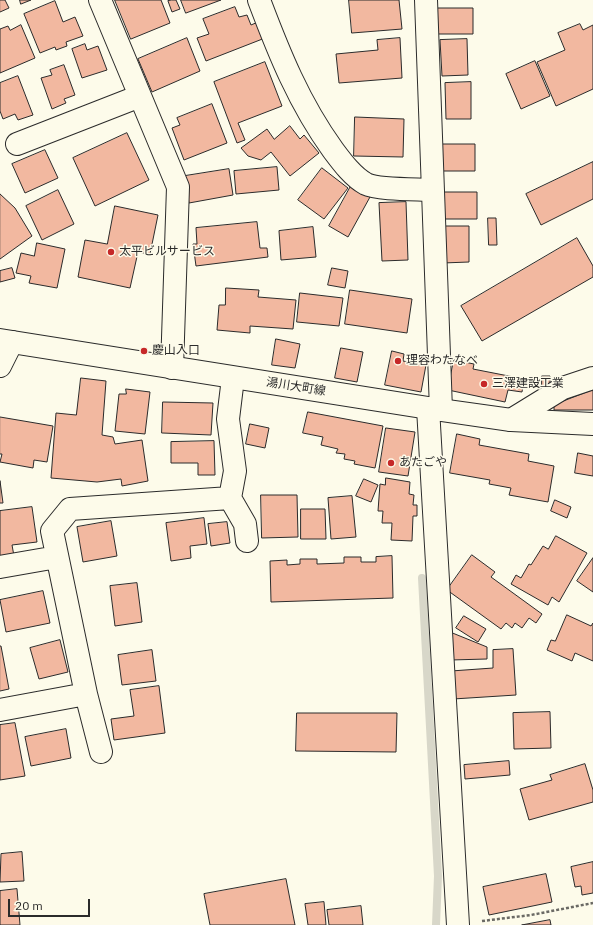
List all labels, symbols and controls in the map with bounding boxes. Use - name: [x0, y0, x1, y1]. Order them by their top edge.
- place label: 太平ビルサービス: [119, 245, 215, 259]
- marker: 太平ビルサービス: [106, 247, 116, 257]
- place label: 慶山入口: [152, 344, 200, 358]
- marker: 慶山入口: [139, 346, 149, 356]
- place label: 理容わたなべ: [406, 354, 478, 368]
- marker: 理容わたなべ: [393, 356, 403, 366]
- street label: 湯川大町線: [265, 375, 327, 399]
- place label: 三澤建設工業: [492, 377, 564, 391]
- marker: 三澤建設工業: [479, 379, 489, 389]
- place label: あたごや: [399, 456, 447, 470]
- marker: あたごや: [386, 458, 396, 468]
- scale bar: [10, 891, 92, 917]
- text: 20 m: [15, 898, 43, 913]

